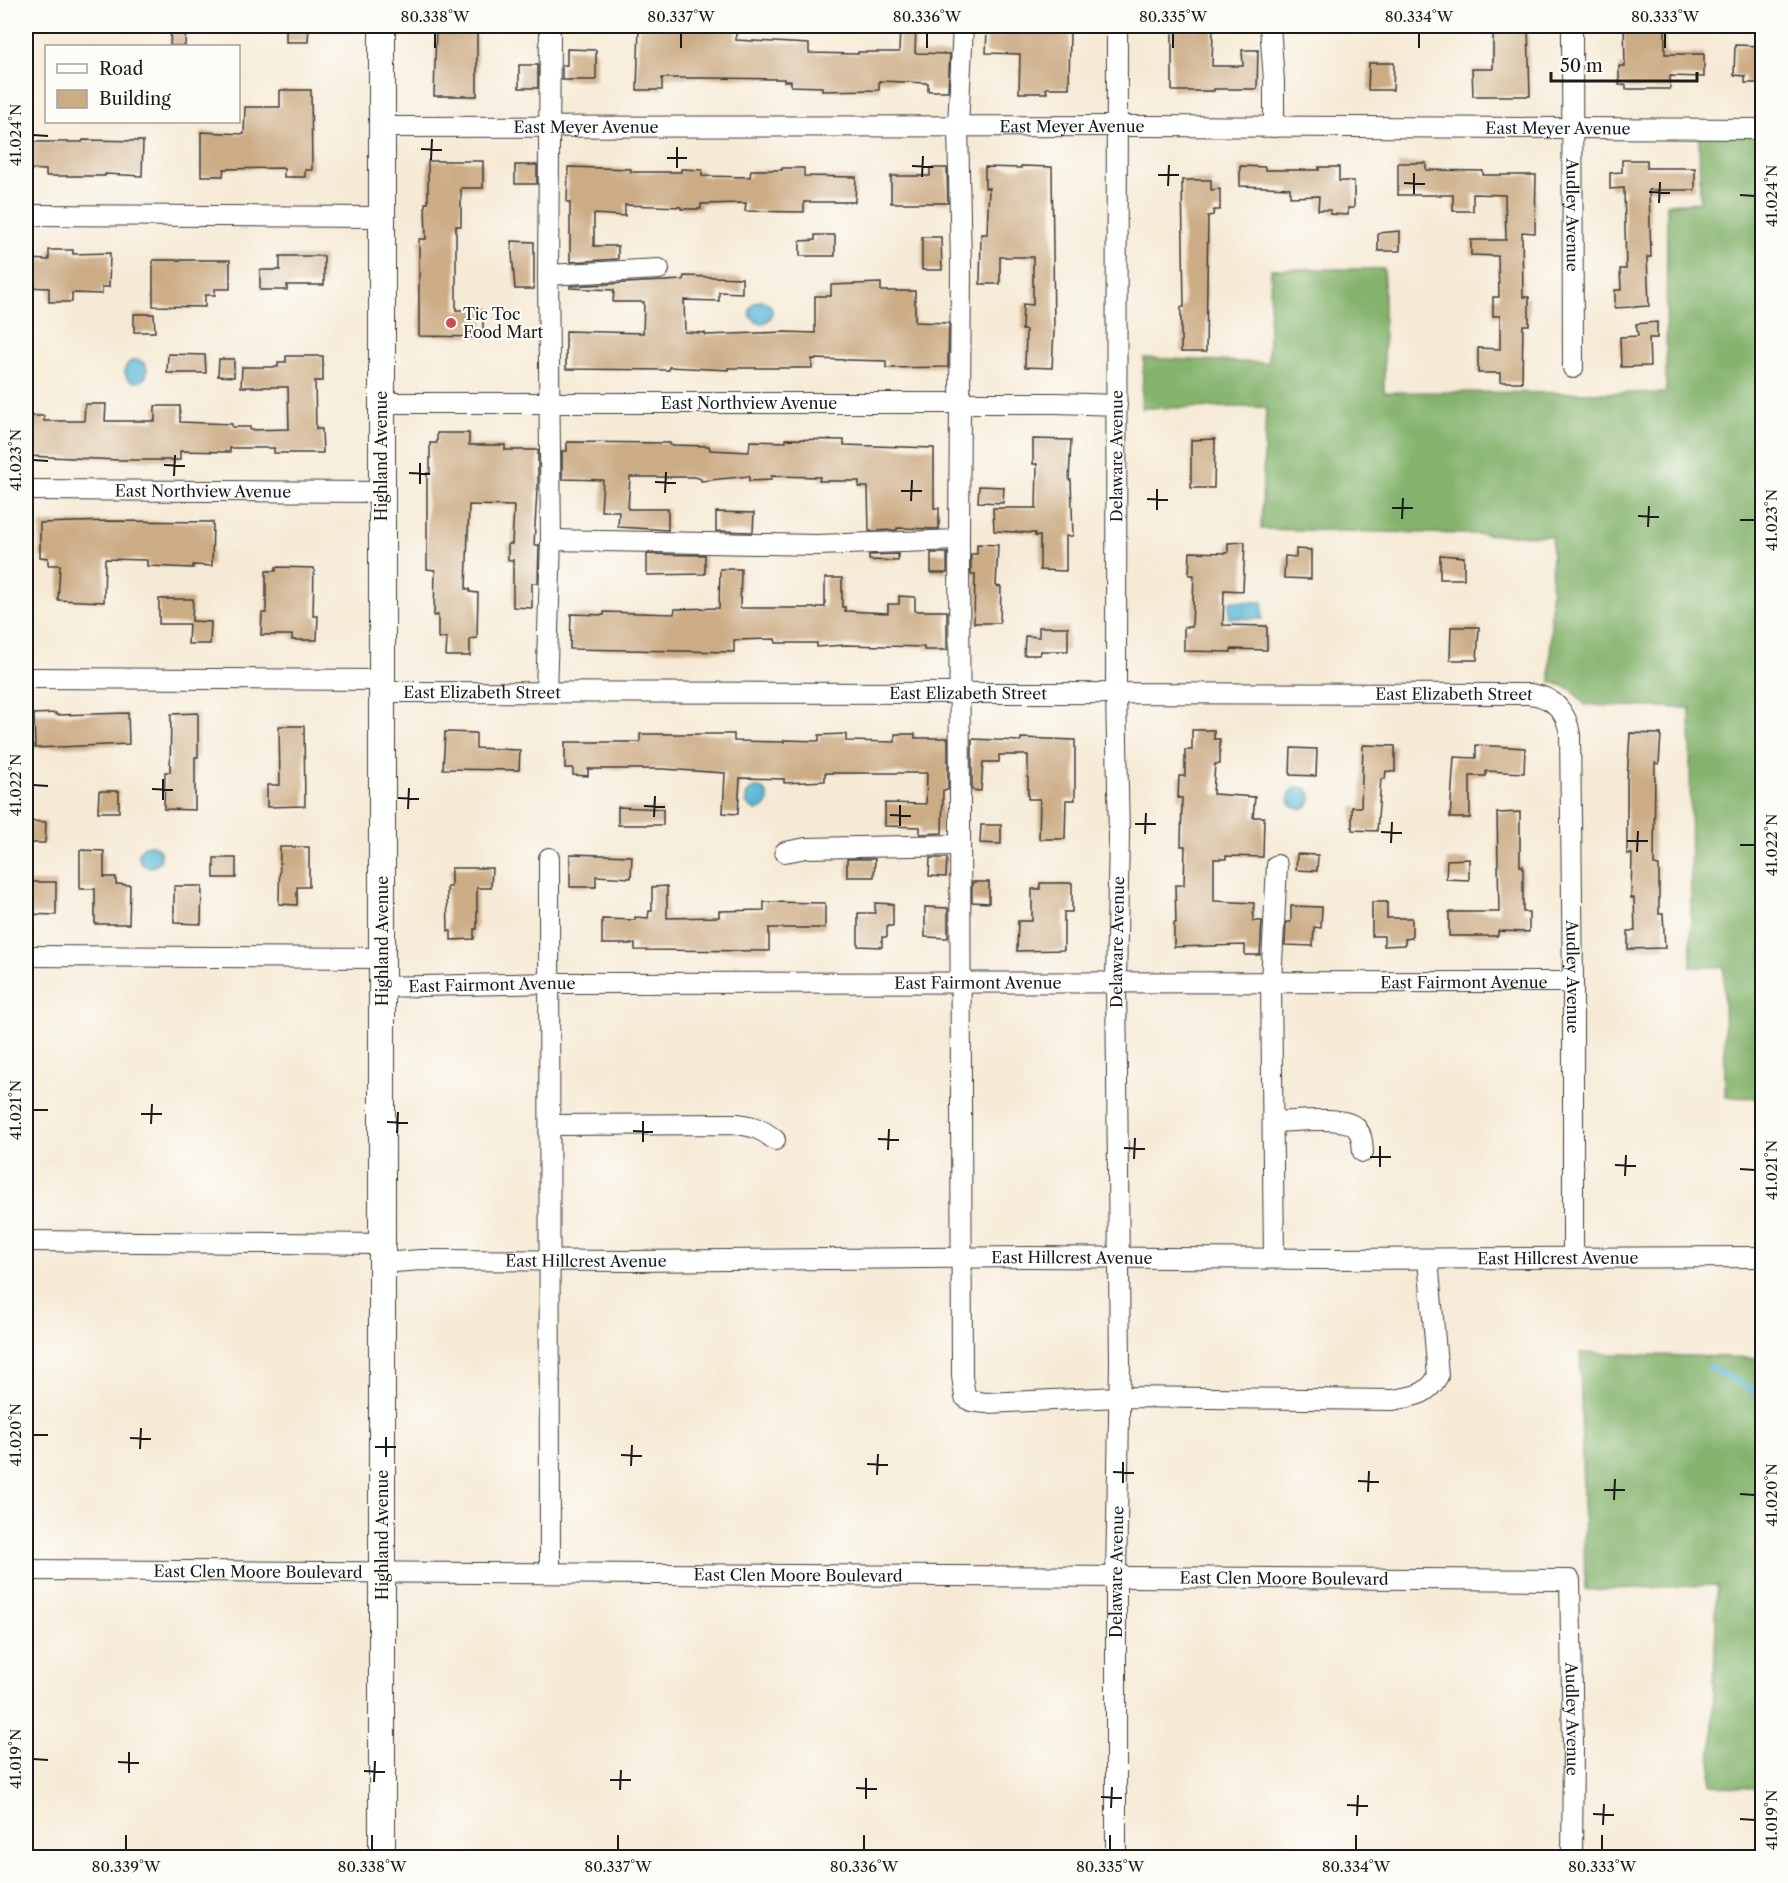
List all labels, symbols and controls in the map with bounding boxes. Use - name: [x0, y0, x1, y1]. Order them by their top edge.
- text: 80.338°W: [401, 7, 470, 26]
- text: 80.337°W: [647, 7, 715, 26]
- text: 80.336°W: [893, 7, 962, 26]
- text: 80.335°W: [1139, 7, 1208, 26]
- text: 80.334°W: [1385, 7, 1454, 26]
- text: 80.333°W: [1631, 7, 1700, 26]
- legend: [45, 45, 240, 123]
- scale bar: [1551, 45, 1696, 83]
- text: 50 m: [1560, 55, 1603, 77]
- text: Road: [99, 58, 144, 80]
- text: Building: [99, 88, 171, 110]
- text: 41.024°N: [6, 104, 25, 166]
- street label: East Meyer Avenue: [999, 116, 1145, 136]
- street label: East Meyer Avenue: [513, 117, 659, 137]
- street label: East Meyer Avenue: [1485, 118, 1631, 138]
- street label: Audley Avenue: [1562, 157, 1583, 272]
- text: 41.024°N: [1762, 165, 1781, 227]
- place label: Tic Toc Food Mart: [463, 304, 544, 342]
- marker: Tic Toc Food Mart: [444, 316, 458, 330]
- street label: Delaware Avenue: [1106, 390, 1126, 522]
- street label: Highland Avenue: [371, 391, 391, 521]
- street label: East Northview Avenue: [661, 393, 837, 413]
- text: 41.023°N: [6, 429, 25, 491]
- street label: East Northview Avenue: [115, 481, 291, 501]
- text: 41.023°N: [1762, 489, 1781, 551]
- street label: East Elizabeth Street: [403, 682, 561, 702]
- street label: East Elizabeth Street: [889, 683, 1047, 703]
- street label: East Elizabeth Street: [1375, 684, 1534, 704]
- text: 41.022°N: [6, 754, 25, 816]
- text: 41.022°N: [1762, 814, 1781, 876]
- street label: Highland Avenue: [372, 876, 392, 1006]
- street label: Delaware Avenue: [1106, 876, 1128, 1008]
- street label: Audley Avenue: [1562, 919, 1583, 1034]
- street label: East Fairmont Avenue: [894, 972, 1062, 993]
- street label: East Fairmont Avenue: [1380, 972, 1548, 992]
- street label: East Fairmont Avenue: [408, 973, 576, 996]
- text: 41.021°N: [6, 1080, 25, 1140]
- text: 41.021°N: [1762, 1140, 1781, 1200]
- street label: East Hillcrest Avenue: [991, 1247, 1153, 1268]
- street label: East Hillcrest Avenue: [1477, 1248, 1639, 1268]
- street label: East Hillcrest Avenue: [505, 1250, 667, 1271]
- text: 41.020°N: [6, 1403, 25, 1467]
- text: 41.020°N: [1762, 1463, 1781, 1527]
- street label: Highland Avenue: [372, 1470, 392, 1600]
- street label: Delaware Avenue: [1106, 1506, 1127, 1638]
- street label: East Clen Moore Boulevard: [153, 1561, 363, 1582]
- street label: East Clen Moore Boulevard: [693, 1564, 903, 1586]
- street label: East Clen Moore Boulevard: [1179, 1567, 1389, 1589]
- street label: Audley Avenue: [1561, 1661, 1583, 1776]
- text: 41.019°N: [6, 1729, 25, 1789]
- text: 41.019°N: [1762, 1790, 1781, 1850]
- text: 80.339°W: [92, 1857, 161, 1876]
- text: 80.338°W: [338, 1857, 407, 1876]
- text: 80.337°W: [584, 1857, 652, 1876]
- text: 80.336°W: [830, 1857, 899, 1876]
- text: 80.335°W: [1076, 1857, 1145, 1876]
- text: 80.334°W: [1322, 1857, 1391, 1876]
- text: 80.333°W: [1568, 1857, 1637, 1876]

